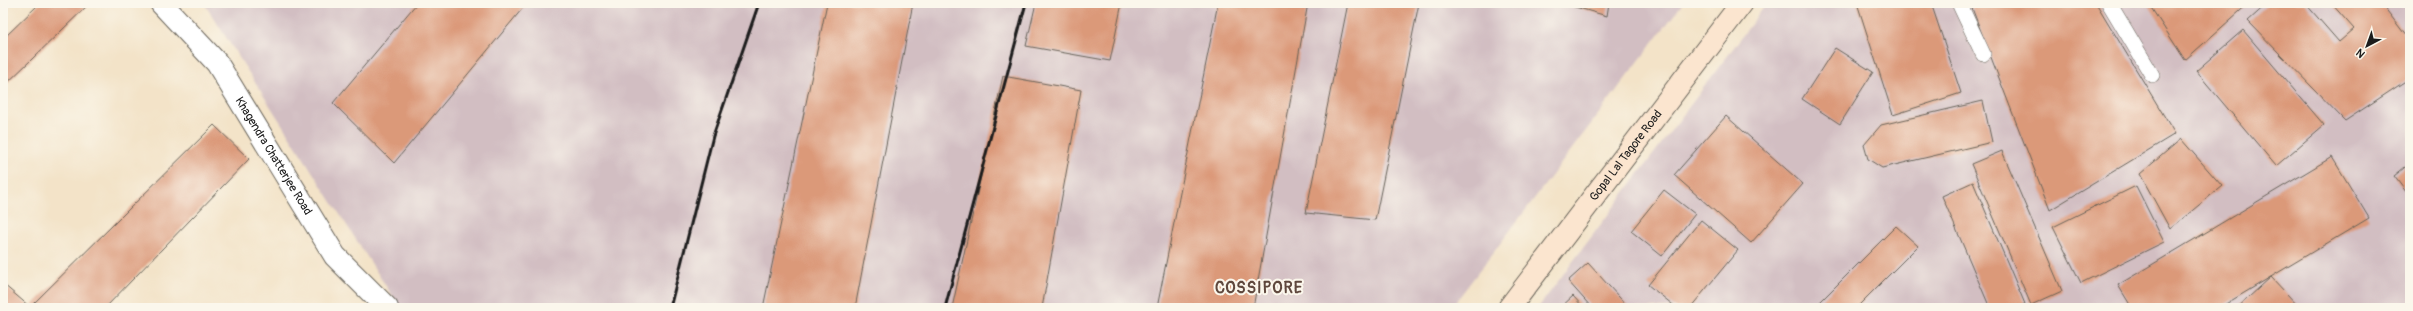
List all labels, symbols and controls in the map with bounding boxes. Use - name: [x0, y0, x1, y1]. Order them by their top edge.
- north arrow: [2347, 26, 2387, 66]
- text: N: [2353, 45, 2368, 61]
- street label: Khagendra Chatterjee Road: [232, 94, 315, 218]
- street label: Gopal Lal Tagore Road: [1586, 107, 1666, 204]
- district label: COSSIPORE: [1215, 278, 1303, 298]

